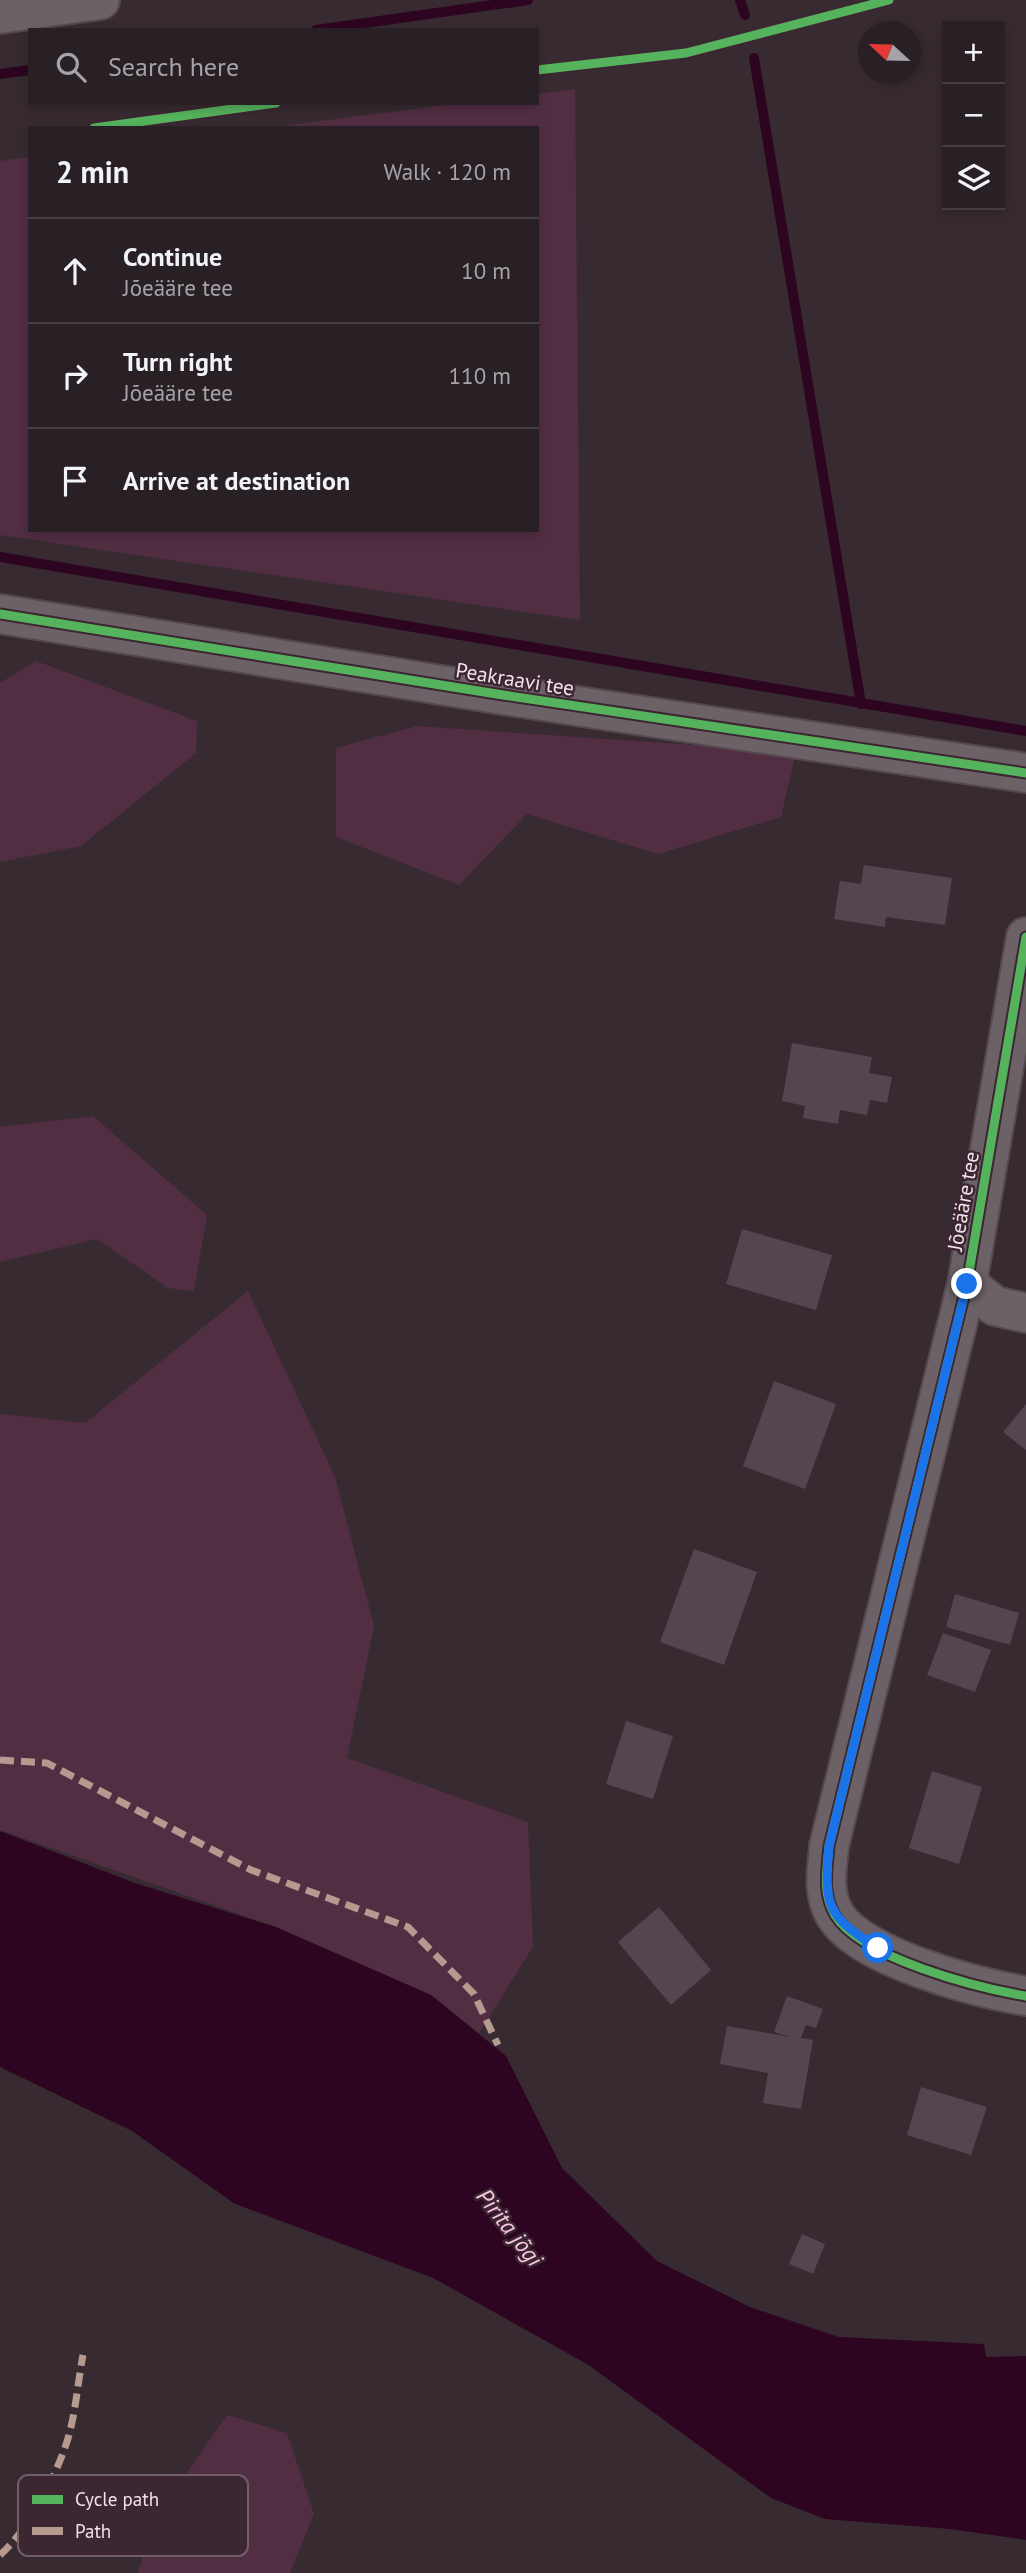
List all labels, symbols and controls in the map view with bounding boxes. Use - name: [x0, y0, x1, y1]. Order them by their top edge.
- north arrow: [858, 21, 921, 84]
- map controls: [942, 21, 1005, 210]
- button: +: [942, 21, 1005, 84]
- search box: [28, 28, 539, 105]
- icon: search: [52, 48, 90, 86]
- text: Search here: [108, 50, 239, 83]
- button: −: [942, 84, 1005, 147]
- button: layers: [942, 147, 1005, 210]
- text: 2 min: [56, 152, 129, 191]
- text: Walk · 120 m: [384, 157, 511, 186]
- text: Continue: [123, 240, 222, 273]
- icon: ahead: [56, 252, 94, 290]
- text: 10 m: [461, 256, 511, 285]
- text: Jõeääre tee: [123, 273, 233, 302]
- text: Turn right: [123, 345, 232, 378]
- icon: right: [56, 357, 94, 395]
- text: 110 m: [449, 361, 511, 390]
- text: Jõeääre tee: [123, 378, 233, 407]
- icon: arrive: [56, 462, 94, 500]
- text: Arrive at destination: [123, 464, 350, 497]
- street label: Peakraavi tee: [454, 656, 576, 702]
- street label: Jõeääre tee: [941, 1149, 985, 1254]
- route end: [951, 1268, 982, 1299]
- route start: [862, 1932, 893, 1963]
- water label: Pirita jõgi: [471, 2182, 550, 2273]
- legend: [18, 2475, 248, 2556]
- text: Cycle path: [75, 2487, 159, 2511]
- text: Path: [75, 2519, 111, 2543]

